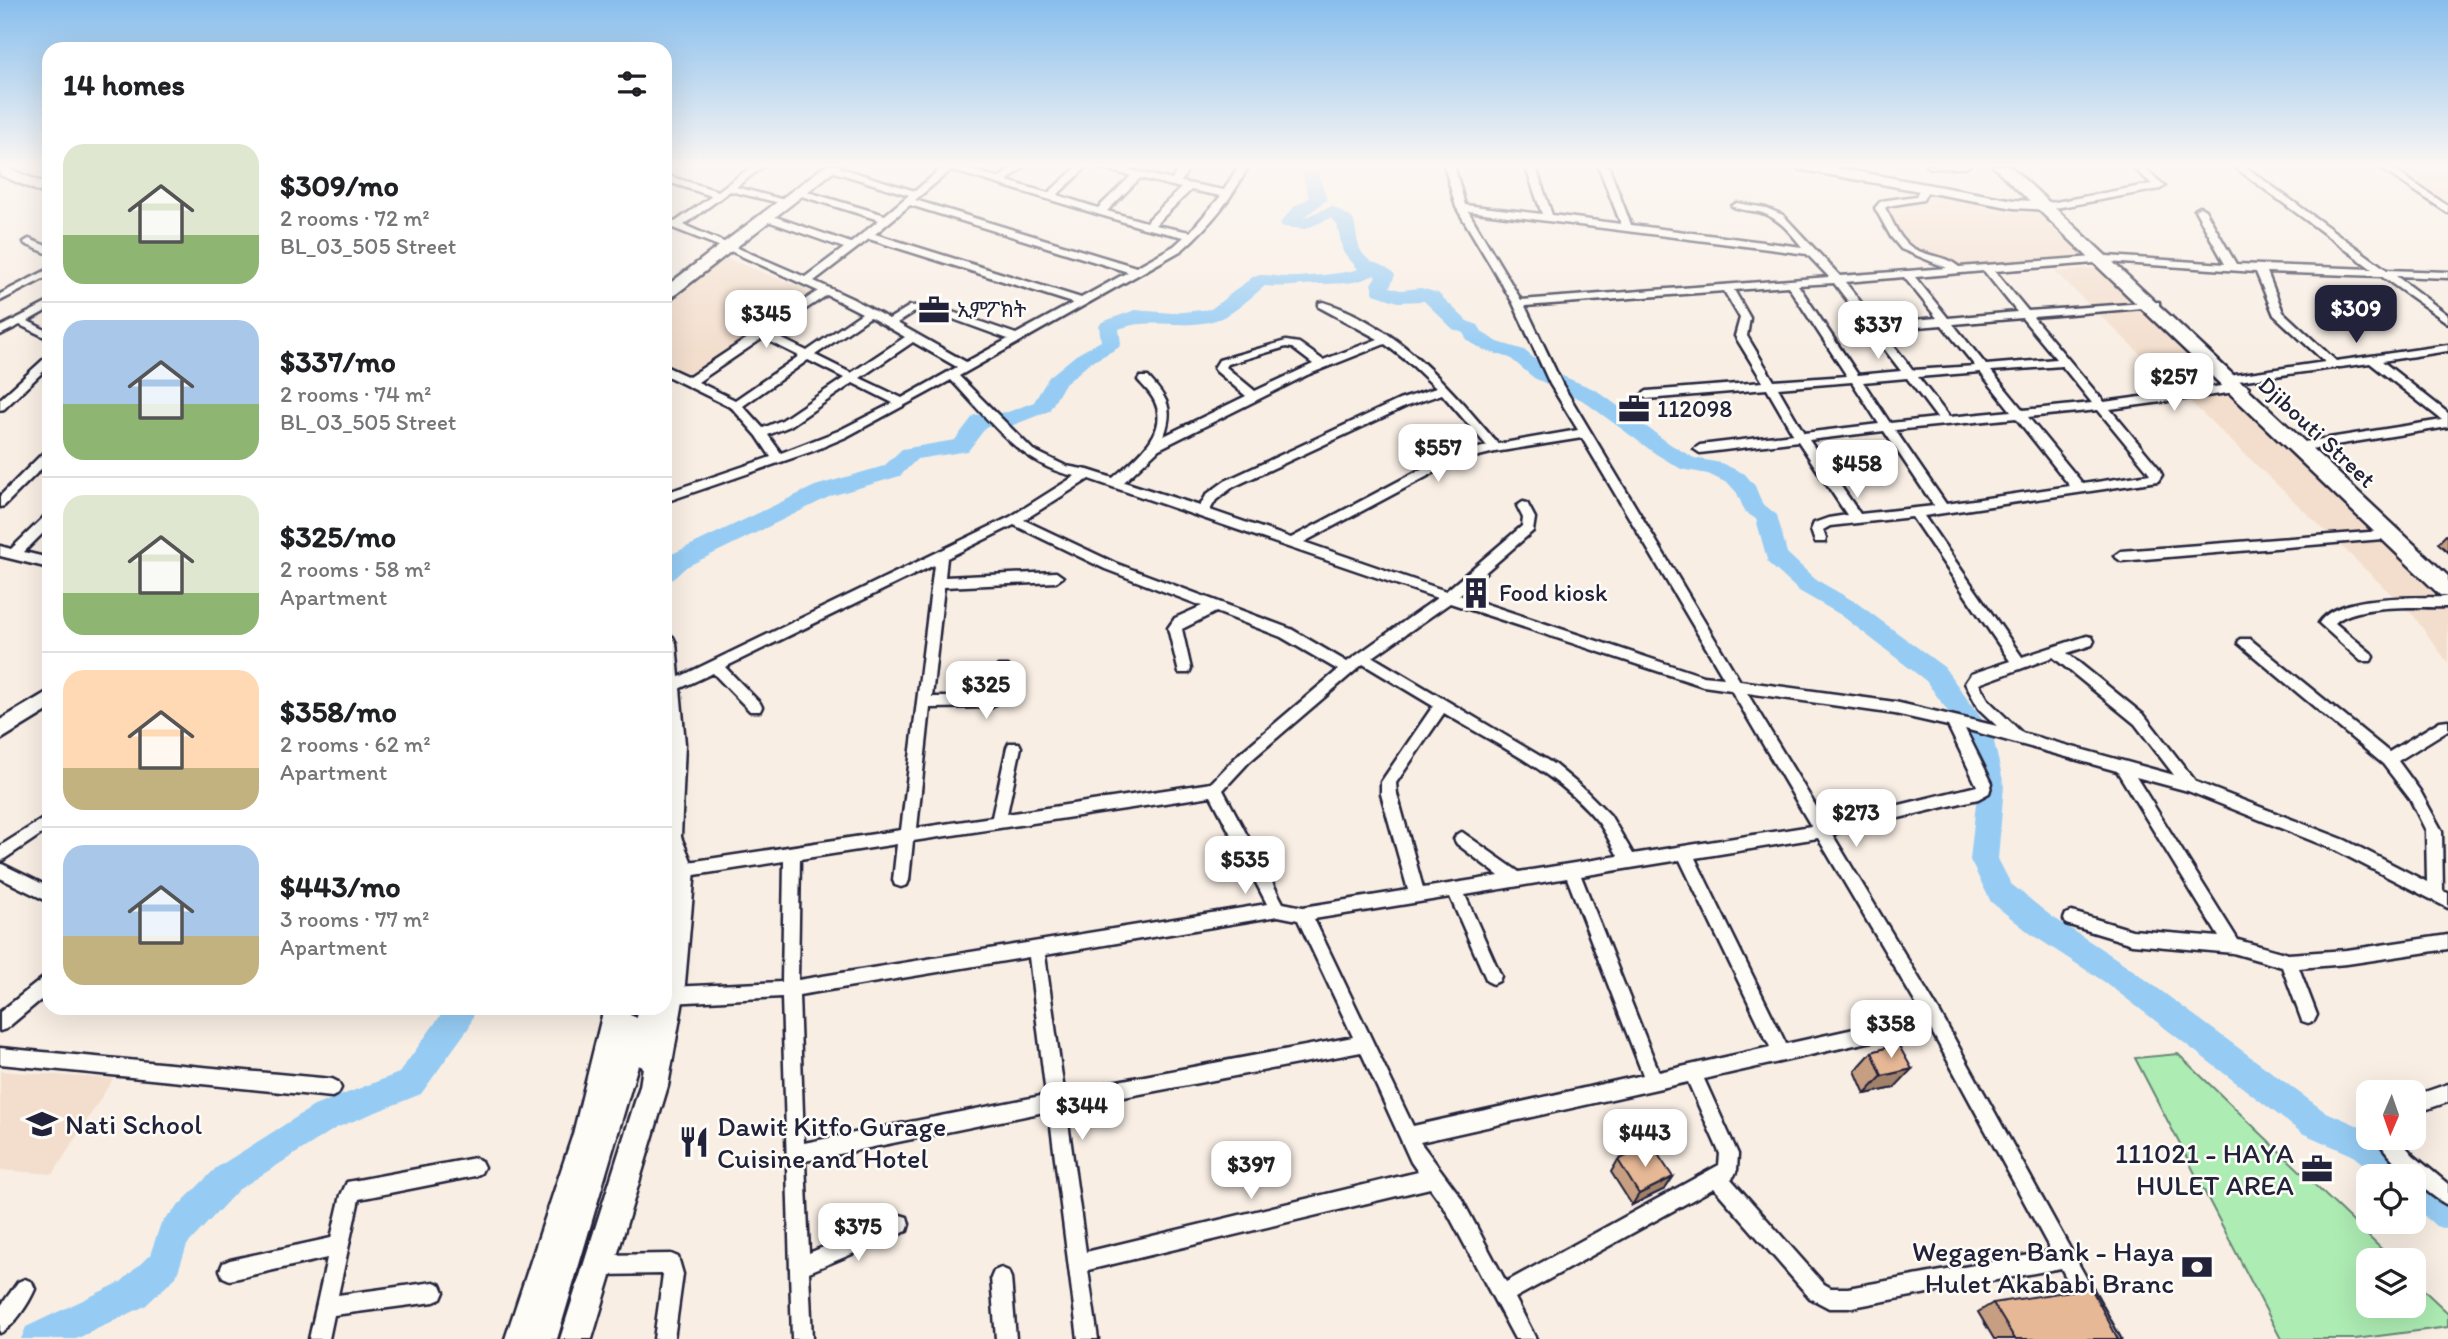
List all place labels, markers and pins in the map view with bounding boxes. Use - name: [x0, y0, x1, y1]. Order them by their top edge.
- pin: $309: [2315, 286, 2397, 345]
- pin: $345: [725, 290, 807, 350]
- office icon: ኢምፖክት: [917, 293, 951, 327]
- place label: ኢምፖክት: [957, 297, 1027, 322]
- pin: $337: [1837, 302, 1919, 361]
- pin: $257: [2133, 354, 2215, 413]
- office icon: 112098: [1617, 392, 1651, 426]
- place label: 112098: [1657, 394, 1732, 423]
- pin: $557: [1397, 424, 1479, 484]
- pin: $458: [1816, 440, 1898, 500]
- building icon: Food kiosk: [1459, 576, 1493, 610]
- place label: Food kiosk: [1499, 578, 1608, 607]
- pin: $325: [945, 662, 1027, 721]
- pin: $273: [1815, 790, 1897, 849]
- pin: $535: [1204, 836, 1286, 896]
- pin: $358: [1850, 1000, 1932, 1060]
- pin: $344: [1041, 1082, 1123, 1142]
- school or university icon: Nati School: [25, 1107, 59, 1141]
- place label: Nati School: [65, 1107, 202, 1141]
- place label: Dawit Kitfo Gurage Cuisine and Hotel: [717, 1109, 946, 1175]
- pin: $443: [1604, 1110, 1686, 1169]
- restaurant icon: Dawit Kitfo Gurage Cuisine and Hotel: [677, 1125, 711, 1159]
- place label: 111021 - HAYA HULET AREA: [2115, 1136, 2294, 1202]
- pin: $397: [1210, 1142, 1292, 1201]
- office icon: 111021 - HAYA HULET AREA: [2300, 1152, 2334, 1186]
- pin: $375: [817, 1204, 899, 1263]
- place label: Wegagen Bank - Haya Hulet Akababi Branc: [1912, 1234, 2174, 1300]
- bank icon: Wegagen Bank - Haya Hulet Akababi Branc: [2180, 1250, 2214, 1284]

